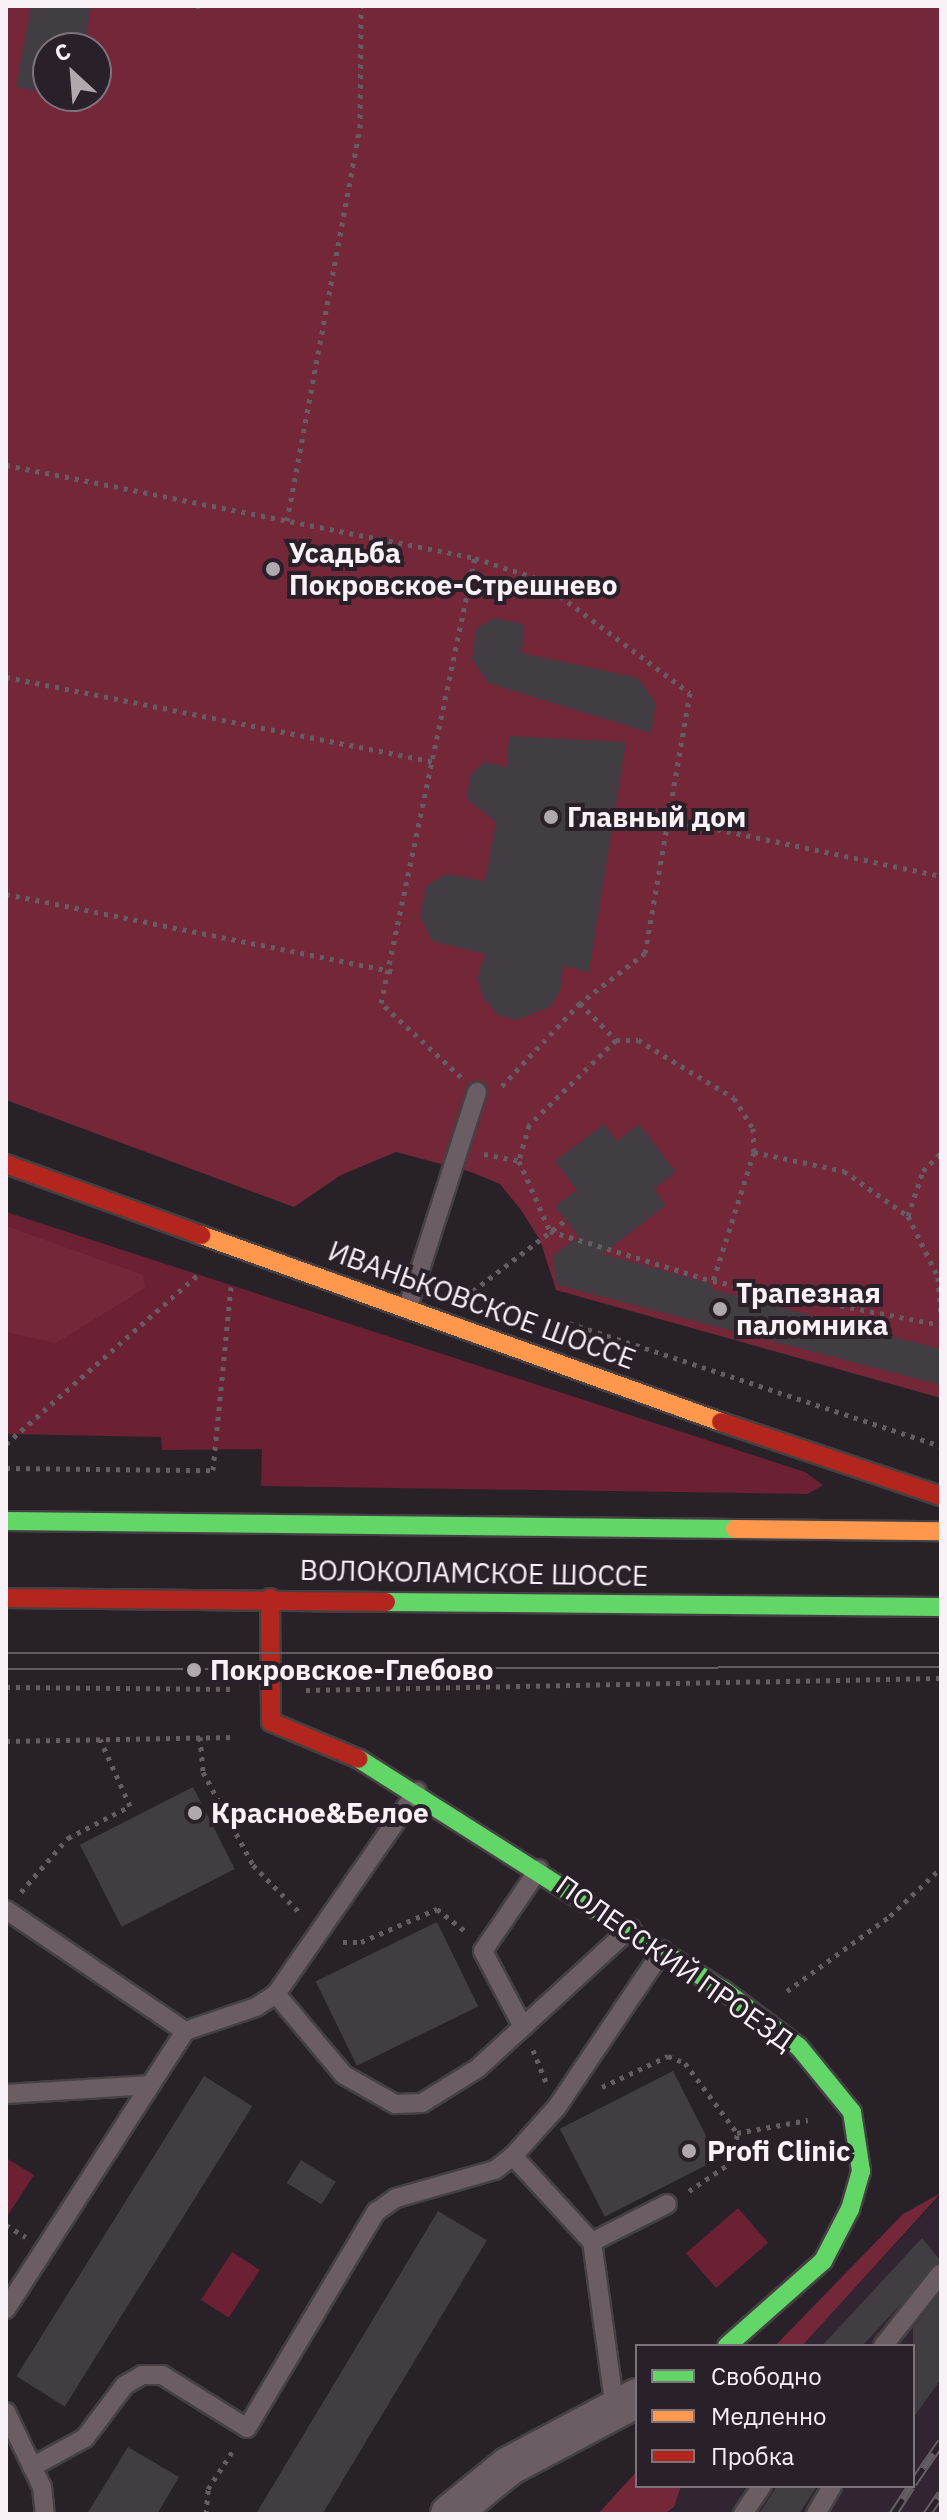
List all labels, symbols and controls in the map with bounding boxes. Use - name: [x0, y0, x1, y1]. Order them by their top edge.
- north arrow: [32, 32, 112, 112]
- text: С: [49, 36, 75, 68]
- place label: Усадьба Покровское-Стрешнево: [289, 536, 618, 602]
- marker: Усадьба Покровское-Стрешнево: [264, 560, 282, 578]
- place label: Главный дом: [567, 800, 746, 834]
- marker: Главный дом: [542, 808, 560, 826]
- street label: ИВАНЬКОВСКОЕ ШОССЕ: [324, 1234, 640, 1376]
- place label: Трапезная паломника: [736, 1276, 888, 1342]
- marker: Трапезная паломника: [711, 1300, 729, 1318]
- street label: ВОЛОКОЛАМСКОЕ ШОССЕ: [299, 1553, 649, 1593]
- place label: Покровское-Глебово: [210, 1653, 493, 1687]
- marker: Покровское-Глебово: [185, 1661, 203, 1679]
- place label: Красное&Белое: [211, 1796, 429, 1830]
- marker: Красное&Белое: [186, 1804, 204, 1822]
- street label: ПОЛЕССКИЙ ПРОЕЗД: [550, 1868, 800, 2058]
- place label: Profi Clinic: [707, 2134, 850, 2168]
- marker: Profi Clinic: [678, 2140, 700, 2162]
- legend: [635, 2344, 915, 2488]
- text: Свободно: [711, 2360, 822, 2392]
- text: Медленно: [711, 2400, 827, 2432]
- text: Пробка: [711, 2440, 794, 2472]

